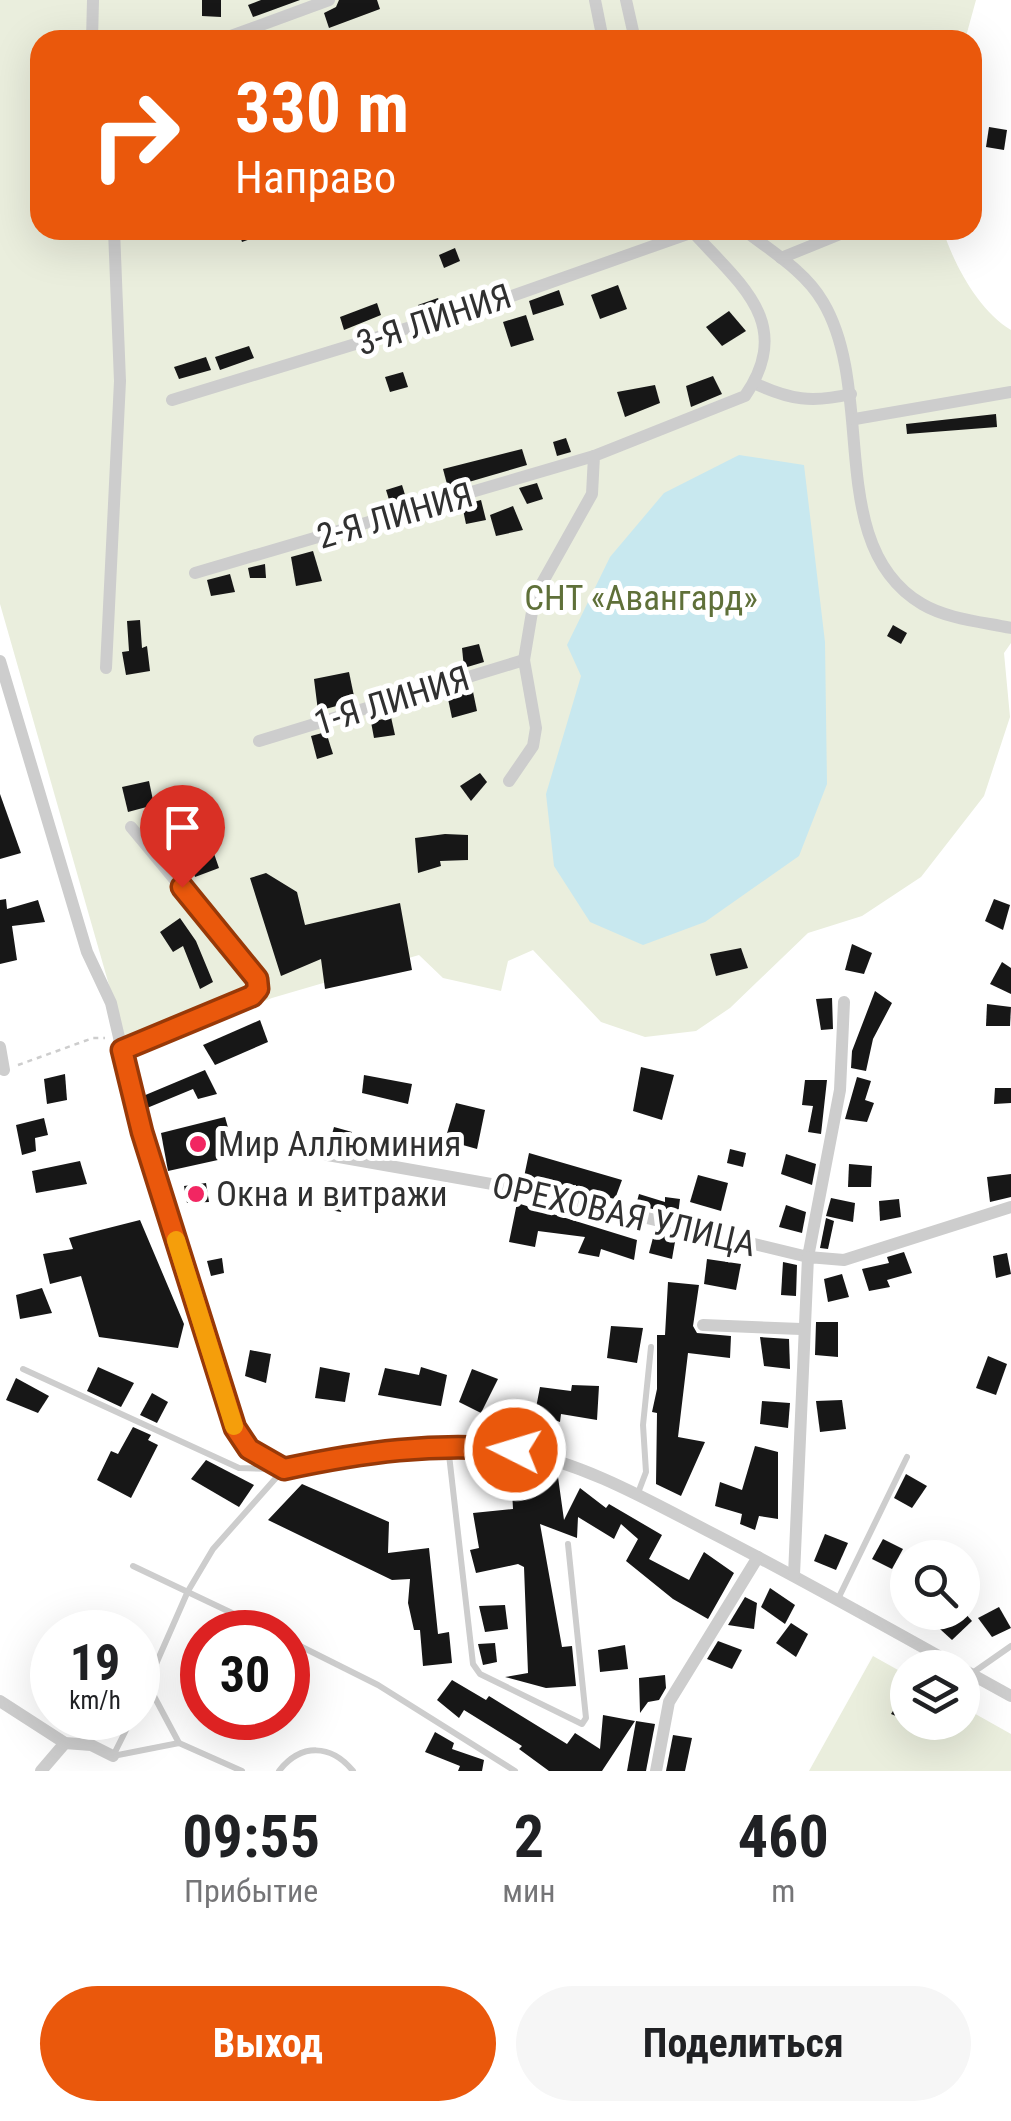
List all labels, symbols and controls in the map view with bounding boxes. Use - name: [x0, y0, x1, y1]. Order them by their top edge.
- text: 330 m: [235, 67, 409, 149]
- icon: right: [70, 70, 200, 200]
- text: Направо: [235, 151, 396, 204]
- street label: 3-Я ЛИНИЯ: [352, 276, 516, 364]
- street label: 2-Я ЛИНИЯ: [312, 474, 478, 558]
- park label: СНТ «Авангард»: [524, 578, 758, 619]
- street label: 1-Я ЛИНИЯ: [310, 658, 474, 744]
- pin: [140, 785, 225, 888]
- icon: arrive: [155, 800, 210, 855]
- place label: Мир Аллюминия: [218, 1124, 461, 1165]
- marker: Мир Аллюминия: [187, 1133, 209, 1155]
- street label: ОРЕХОВАЯ УЛИЦА: [488, 1165, 760, 1265]
- place label: Окна и витражи: [216, 1174, 448, 1215]
- marker: Окна и витражи: [185, 1183, 207, 1205]
- position arrow: [463, 1398, 567, 1502]
- map controls: [890, 1540, 980, 1740]
- button: search: [890, 1540, 980, 1630]
- speed limit sign: 30: [180, 1610, 310, 1740]
- text: 19: [70, 1634, 120, 1692]
- button: layers: [890, 1650, 980, 1740]
- text: km/h: [69, 1686, 121, 1715]
- text: 09:55: [182, 1801, 320, 1872]
- text: 2: [514, 1801, 544, 1872]
- text: 460: [738, 1801, 829, 1872]
- text: Прибытие: [184, 1872, 318, 1910]
- text: мин: [502, 1872, 555, 1910]
- text: m: [771, 1872, 795, 1910]
- button: Выход: [40, 1986, 496, 2101]
- button: Поделиться: [516, 1986, 971, 2101]

